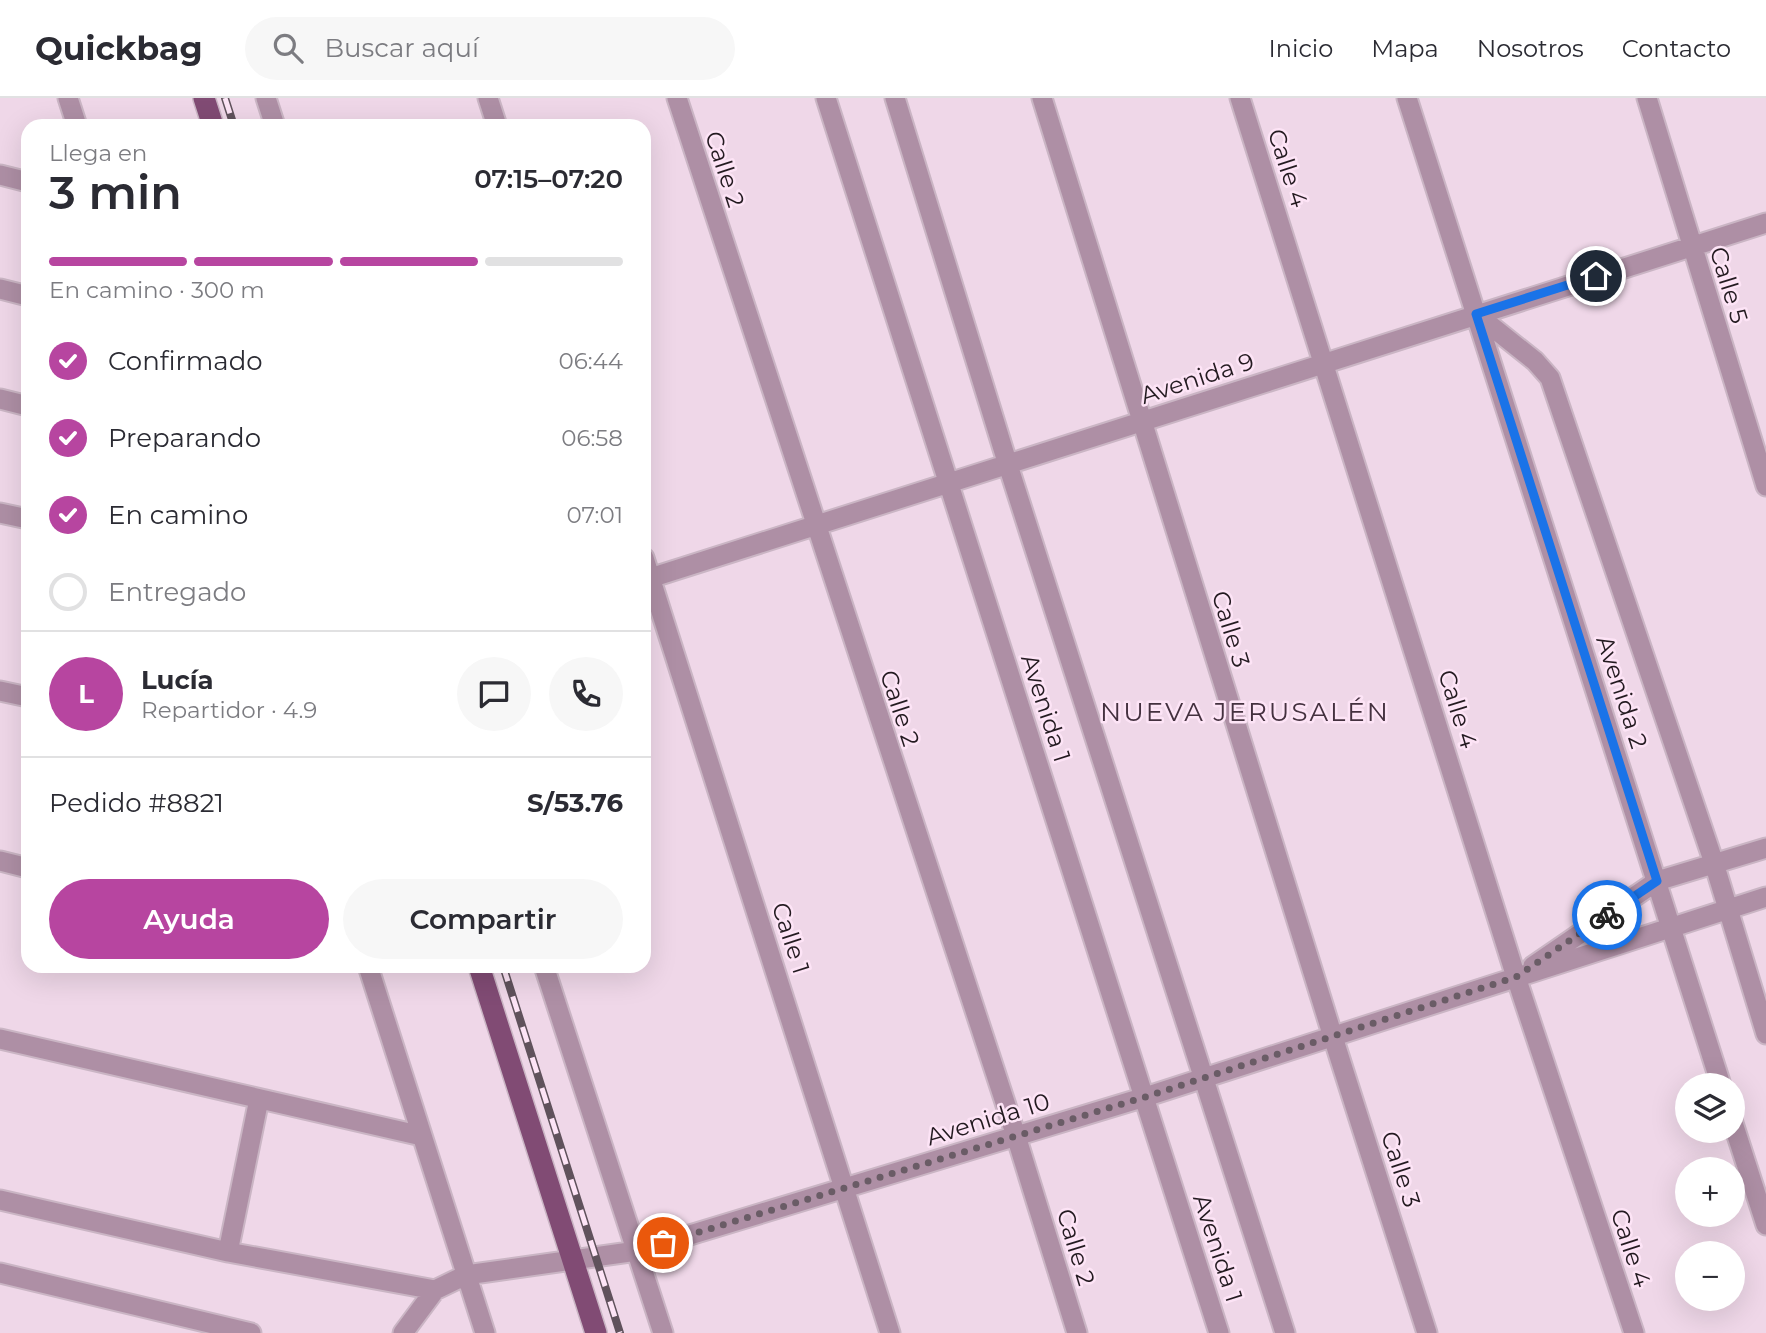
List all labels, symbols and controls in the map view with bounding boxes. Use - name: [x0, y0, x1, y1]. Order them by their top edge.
- search box: [245, 17, 735, 80]
- text: Quickbag: [35, 28, 203, 68]
- icon: search: [269, 29, 307, 67]
- text: Buscar aquí: [325, 32, 479, 64]
- text: Inicio: [1268, 34, 1333, 63]
- text: Mapa: [1371, 34, 1439, 63]
- text: Nosotros: [1477, 34, 1584, 63]
- text: Contacto: [1622, 34, 1731, 63]
- street label: Calle 4: [1262, 125, 1314, 211]
- street label: Calle 2: [699, 127, 751, 211]
- text: Llega en: [49, 139, 147, 167]
- text: 07:15–07:20: [474, 163, 623, 195]
- text: 3 min: [49, 164, 182, 221]
- street label: Calle 5: [1704, 243, 1754, 327]
- pin: [1566, 246, 1626, 306]
- icon: home: [1577, 257, 1615, 295]
- text: En camino · 300 m: [49, 276, 265, 304]
- icon: check: [49, 342, 87, 380]
- text: Confirmado: [108, 345, 263, 377]
- street label: Avenida 9: [1137, 346, 1257, 410]
- text: 06:44: [558, 347, 623, 375]
- icon: check: [49, 419, 87, 457]
- text: Preparando: [108, 422, 261, 454]
- text: 06:58: [561, 424, 623, 452]
- icon: check: [49, 496, 87, 534]
- text: En camino: [108, 499, 248, 531]
- text: 07:01: [566, 501, 623, 529]
- text: Entregado: [108, 576, 246, 608]
- street label: Calle 3: [1206, 587, 1256, 671]
- street label: Avenida 2: [1590, 632, 1654, 752]
- street label: Avenida 1: [1015, 650, 1077, 766]
- button: chat: [457, 657, 531, 731]
- button: phone: [549, 657, 623, 731]
- text: Lucía: [141, 664, 214, 696]
- street label: Calle 2: [874, 666, 926, 750]
- street label: Calle 4: [1432, 666, 1484, 752]
- text: L: [78, 678, 94, 710]
- text: Repartidor · 4.9: [141, 696, 317, 724]
- district label: NUEVA JERUSALÉN: [1100, 696, 1390, 728]
- text: Pedido #8821: [49, 787, 224, 819]
- text: S/53.76: [527, 787, 623, 819]
- button: Ayuda: [49, 879, 329, 959]
- button: Compartir: [343, 879, 623, 959]
- courier: [1572, 880, 1642, 950]
- icon: bike: [1588, 896, 1626, 934]
- street label: Calle 1: [766, 899, 816, 977]
- map controls: [1675, 1073, 1745, 1311]
- button: layers: [1675, 1073, 1745, 1143]
- street label: Avenida 10: [923, 1086, 1053, 1152]
- street label: Calle 3: [1375, 1127, 1427, 1211]
- button: +: [1675, 1157, 1745, 1227]
- street label: Avenida 1: [1187, 1190, 1249, 1306]
- street label: Calle 2: [1051, 1205, 1101, 1289]
- street label: Calle 4: [1605, 1205, 1657, 1291]
- pin: [633, 1213, 693, 1273]
- icon: bag: [644, 1224, 682, 1262]
- button: −: [1675, 1241, 1745, 1311]

